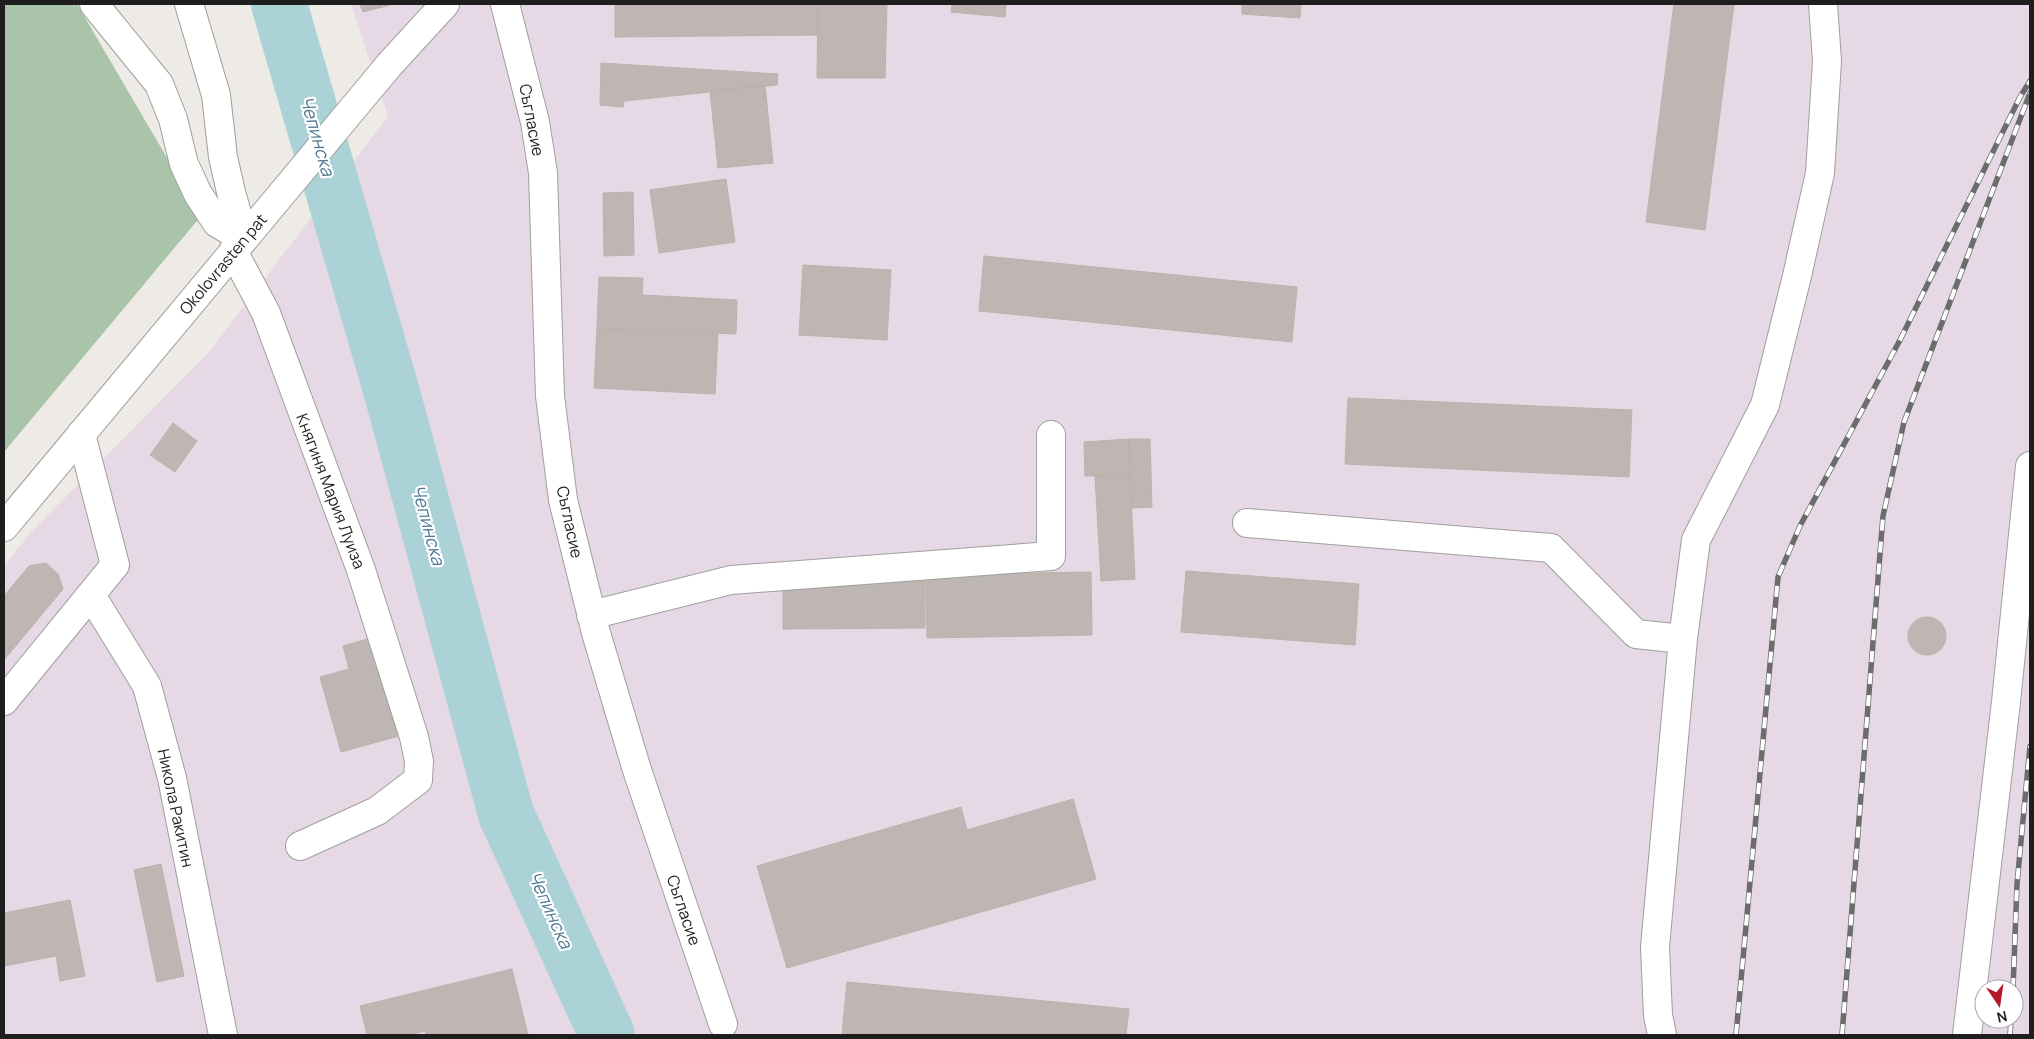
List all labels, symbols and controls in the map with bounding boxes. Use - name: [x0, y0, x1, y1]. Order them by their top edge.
- street label: Съгласие: [514, 82, 550, 158]
- water label: Чепинска: [295, 93, 341, 179]
- street label: Okolovrasten pat: [174, 209, 272, 319]
- street label: Княгиня Мария Луиза: [291, 410, 371, 572]
- water label: Чепинска: [407, 482, 451, 568]
- street label: Съгласие: [552, 484, 588, 560]
- street label: Никола Ракитин: [153, 747, 199, 869]
- water label: Чепинска: [523, 867, 579, 953]
- street label: Съгласие: [662, 872, 706, 948]
- north arrow: [1974, 979, 2024, 1029]
- text: N: [1995, 1007, 2009, 1028]

